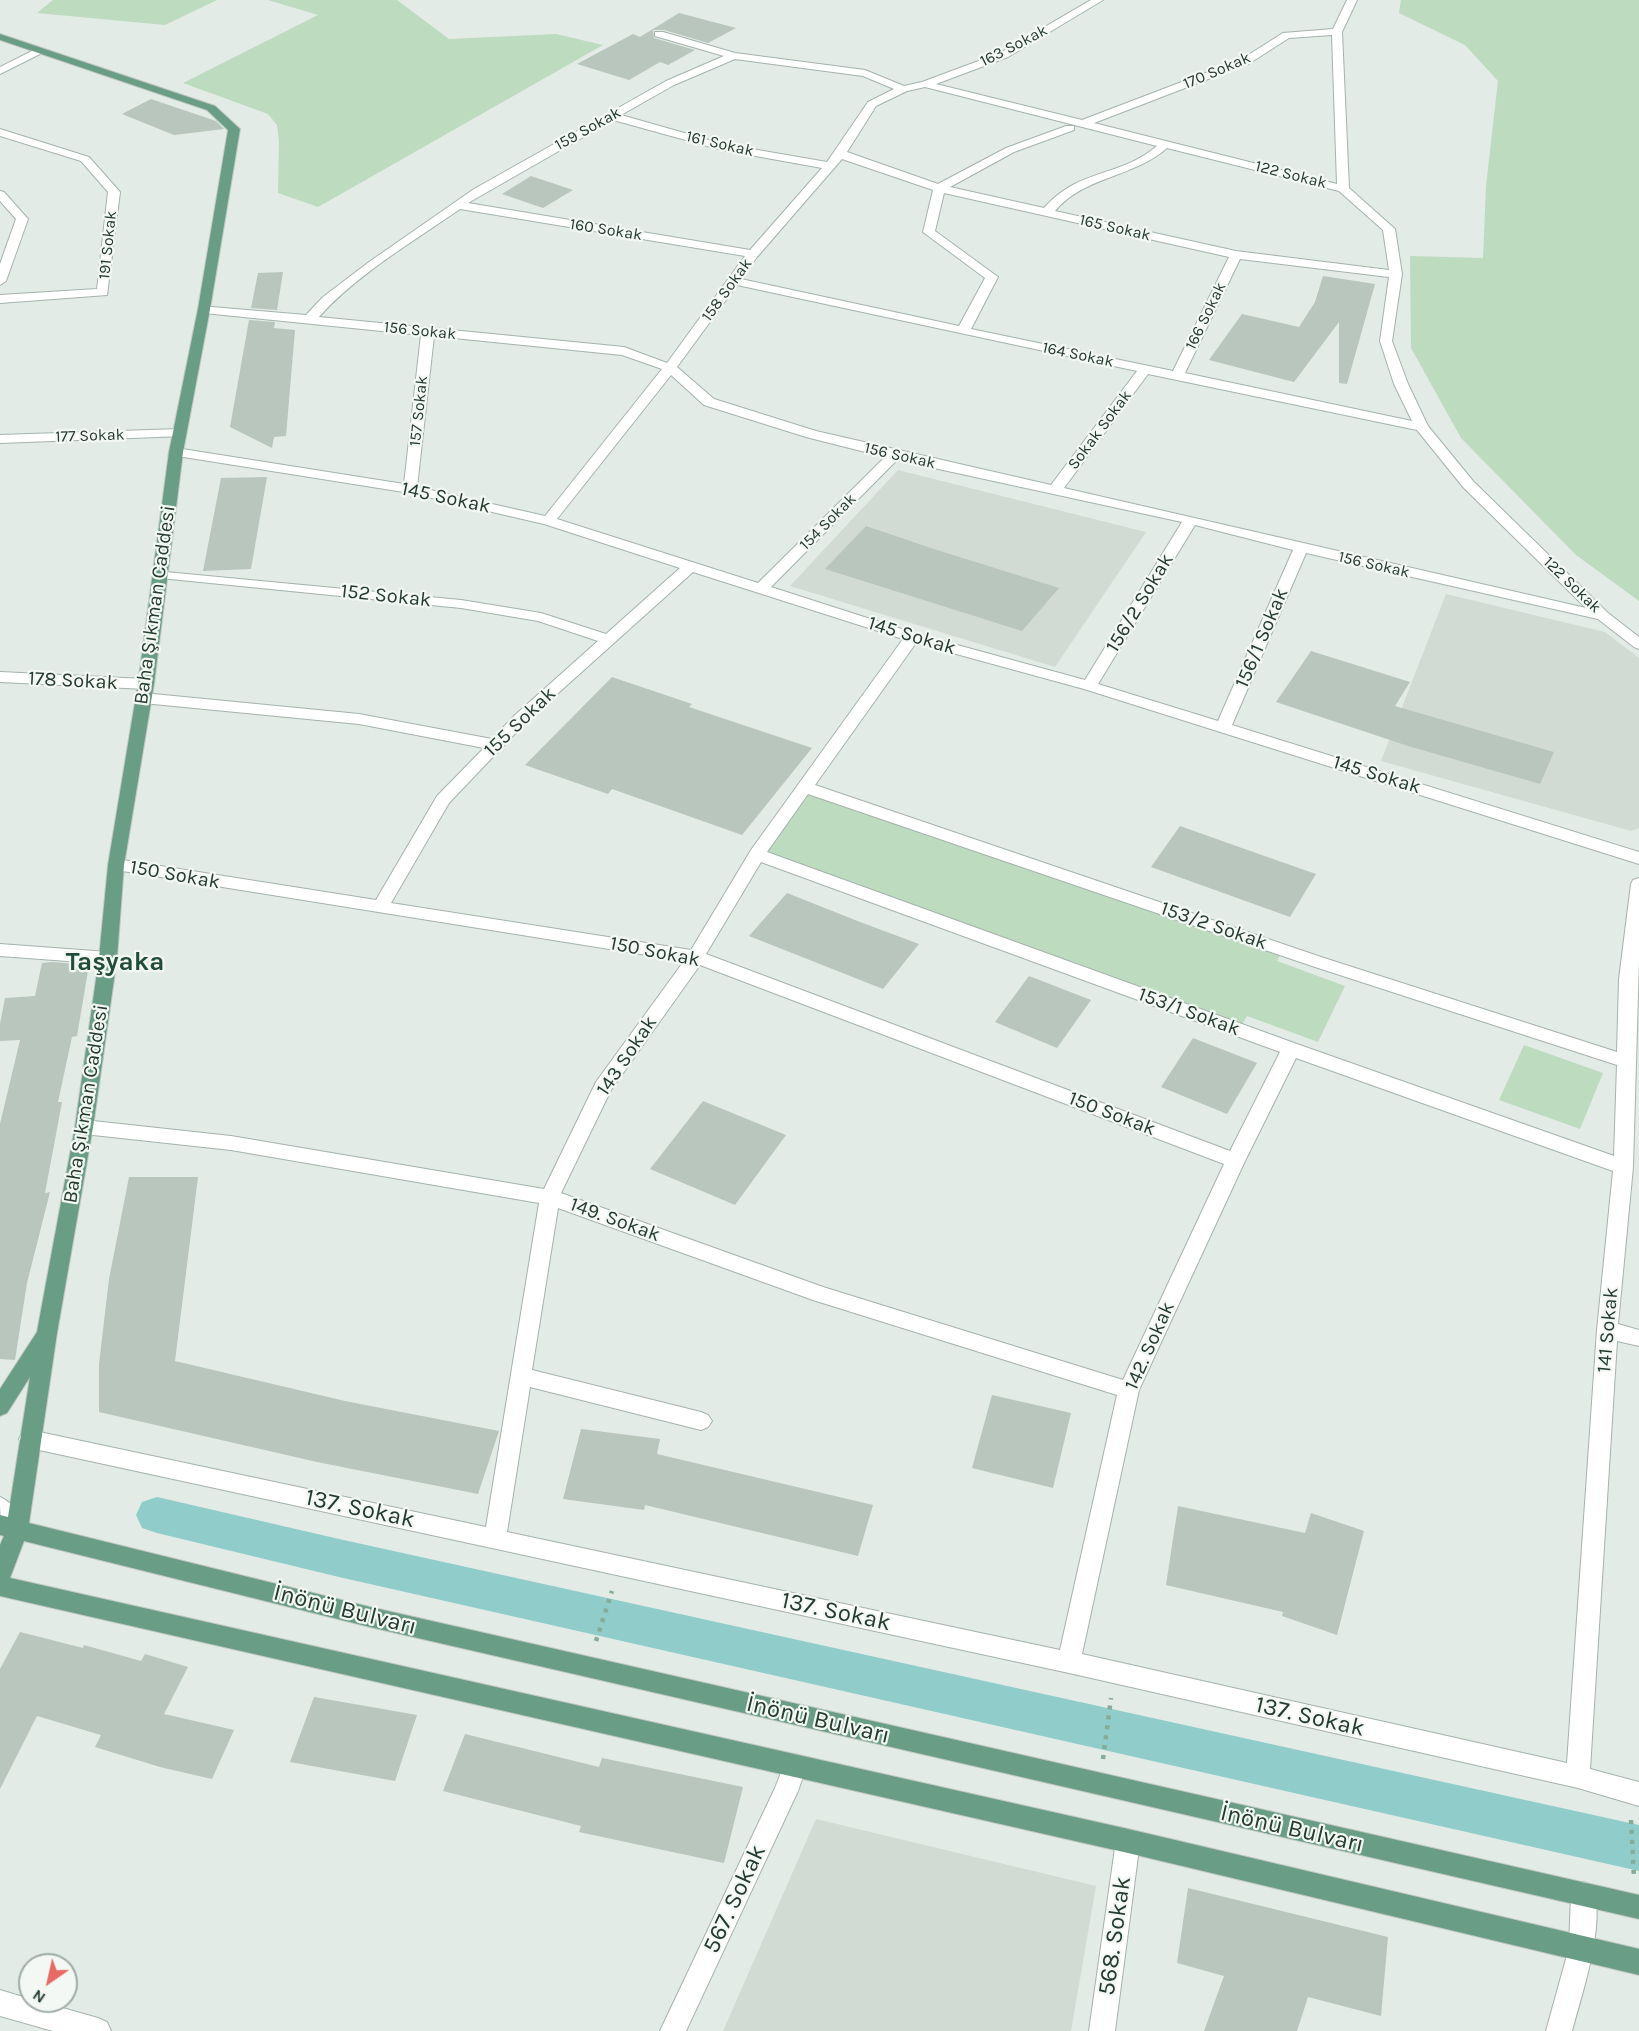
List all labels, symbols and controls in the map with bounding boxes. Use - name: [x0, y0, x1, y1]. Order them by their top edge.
- street label: 163 Sokak: [977, 21, 1051, 71]
- street label: 170 Sokak: [1180, 48, 1254, 94]
- street label: 159 Sokak: [552, 103, 624, 155]
- street label: 161 Sokak: [684, 127, 756, 161]
- street label: 122 Sokak: [1253, 157, 1329, 193]
- street label: 191 Sokak: [95, 210, 121, 280]
- street label: 165 Sokak: [1078, 210, 1152, 246]
- street label: 160 Sokak: [568, 215, 644, 245]
- street label: 158 Sokak: [698, 255, 756, 325]
- street label: 166 Sokak: [1181, 279, 1231, 353]
- street label: 156 Sokak: [383, 318, 457, 344]
- street label: 164 Sokak: [1041, 338, 1115, 372]
- street label: 157 Sokak: [406, 375, 432, 447]
- street label: Sokak Sokak: [1064, 387, 1136, 473]
- street label: 177 Sokak: [55, 425, 125, 447]
- street label: 156 Sokak: [863, 438, 937, 474]
- street label: 145 Sokak: [399, 477, 493, 519]
- street label: 154 Sokak: [796, 490, 860, 554]
- street label: Baha Şıkman Caddesi: [129, 504, 181, 706]
- street label: 156 Sokak: [1337, 547, 1411, 583]
- street label: 156/2 Sokak: [1101, 549, 1179, 657]
- street label: 122 Sokak: [1539, 553, 1605, 617]
- street label: 152 Sokak: [340, 579, 432, 613]
- street label: 156/1 Sokak: [1230, 585, 1294, 691]
- street label: 145 Sokak: [865, 611, 959, 661]
- street label: 178 Sokak: [28, 667, 118, 695]
- street label: 155 Sokak: [479, 682, 561, 762]
- street label: 145 Sokak: [1330, 750, 1424, 800]
- street label: 150 Sokak: [128, 855, 222, 895]
- street label: 153/2 Sokak: [1157, 897, 1271, 955]
- street label: 150 Sokak: [608, 932, 702, 972]
- district label: Taşyaka: [66, 947, 164, 979]
- street label: 153/1 Sokak: [1135, 983, 1243, 1041]
- street label: Baha Şıkman Caddesi: [58, 1003, 114, 1205]
- street label: 143 Sokak: [592, 1012, 662, 1100]
- street label: 150 Sokak: [1065, 1086, 1159, 1142]
- street label: 149. Sokak: [567, 1193, 663, 1247]
- street label: 141 Sokak: [1592, 1286, 1624, 1374]
- street label: 142. Sokak: [1120, 1298, 1180, 1394]
- street label: 137. Sokak: [303, 1483, 417, 1535]
- street label: İnönü Bulvarı: [271, 1578, 419, 1642]
- street label: 137. Sokak: [779, 1586, 893, 1638]
- street label: İnönü Bulvarı: [743, 1690, 893, 1750]
- street label: 137. Sokak: [1253, 1690, 1367, 1744]
- street label: İnönü Bulvarı: [1217, 1799, 1367, 1859]
- street label: 567. Sokak: [697, 1840, 773, 1958]
- street label: 568. Sokak: [1092, 1875, 1138, 1997]
- north arrow: [18, 1953, 78, 2013]
- text: N: [29, 1986, 49, 2008]

